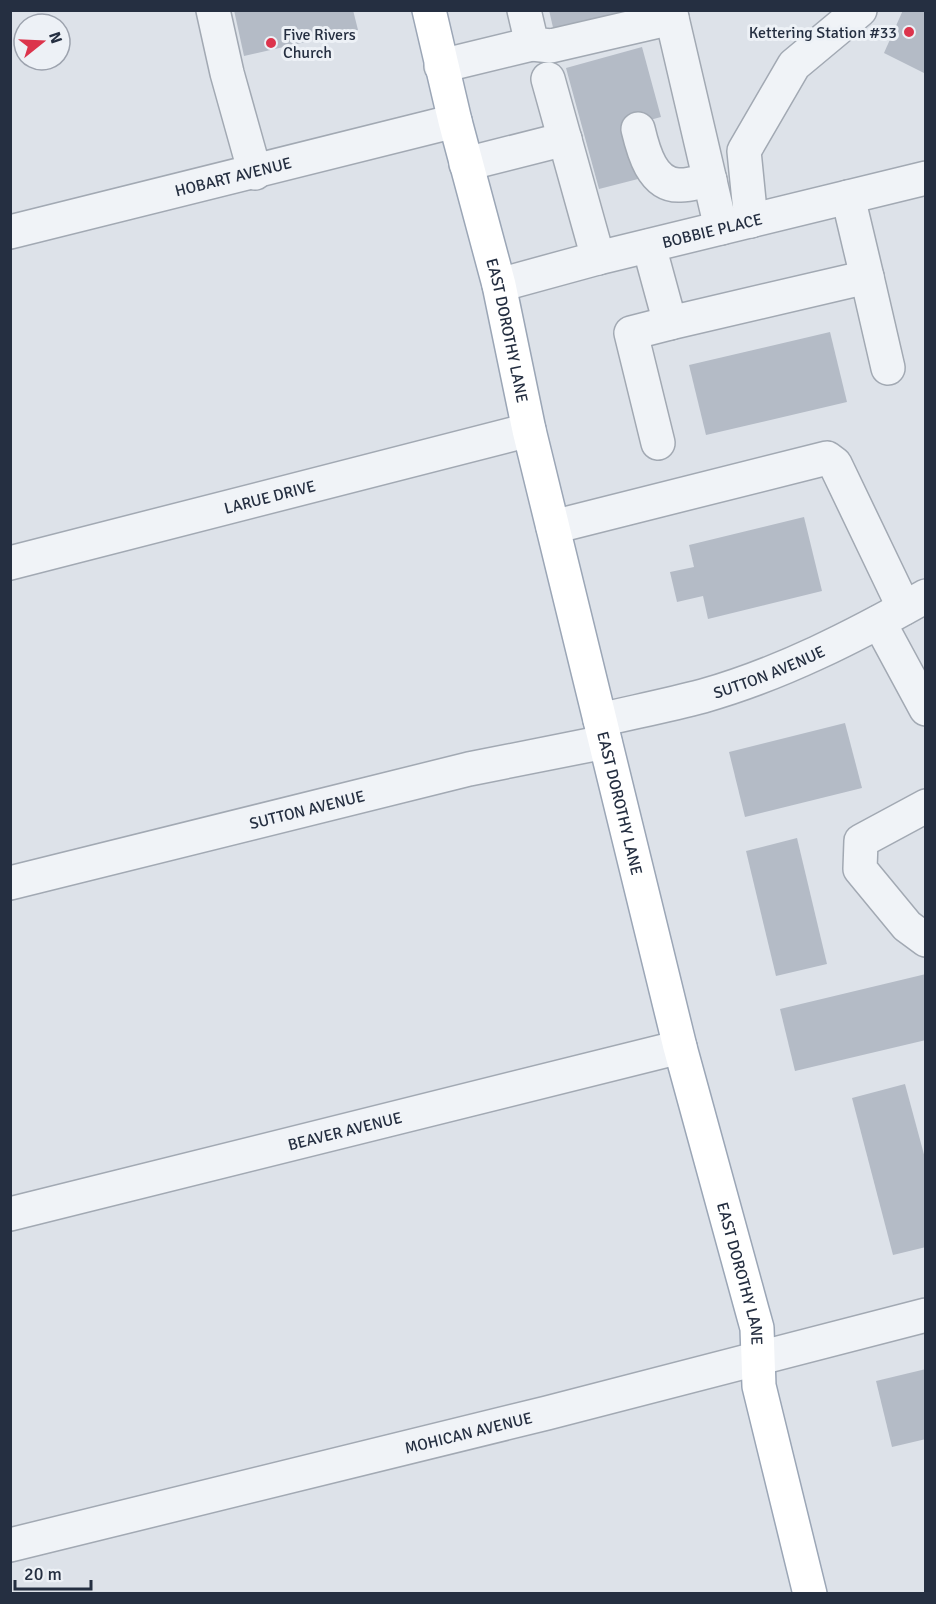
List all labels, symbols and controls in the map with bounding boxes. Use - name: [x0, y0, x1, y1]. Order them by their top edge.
- north arrow: [12, 12, 72, 72]
- place label: Kettering Station #33: [749, 23, 897, 43]
- place label: Five Rivers Church: [283, 25, 356, 63]
- marker: Kettering Station #33: [902, 25, 916, 39]
- text: N: [44, 29, 67, 46]
- marker: Five Rivers Church: [264, 36, 278, 50]
- street label: HOBART AVENUE: [173, 153, 294, 201]
- street label: BOBBIE PLACE: [660, 209, 764, 253]
- street label: EAST DOROTHY LANE: [481, 256, 532, 405]
- street label: LARUE DRIVE: [222, 476, 318, 519]
- street label: SUTTON AVENUE: [711, 642, 828, 703]
- street label: EAST DOROTHY LANE: [592, 729, 647, 877]
- street label: SUTTON AVENUE: [247, 786, 367, 834]
- street label: BEAVER AVENUE: [286, 1108, 404, 1155]
- street label: EAST DOROTHY LANE: [712, 1200, 767, 1346]
- street label: MOHICAN AVENUE: [403, 1408, 534, 1459]
- scale bar: [15, 1553, 92, 1591]
- text: 20 m: [24, 1563, 62, 1585]

